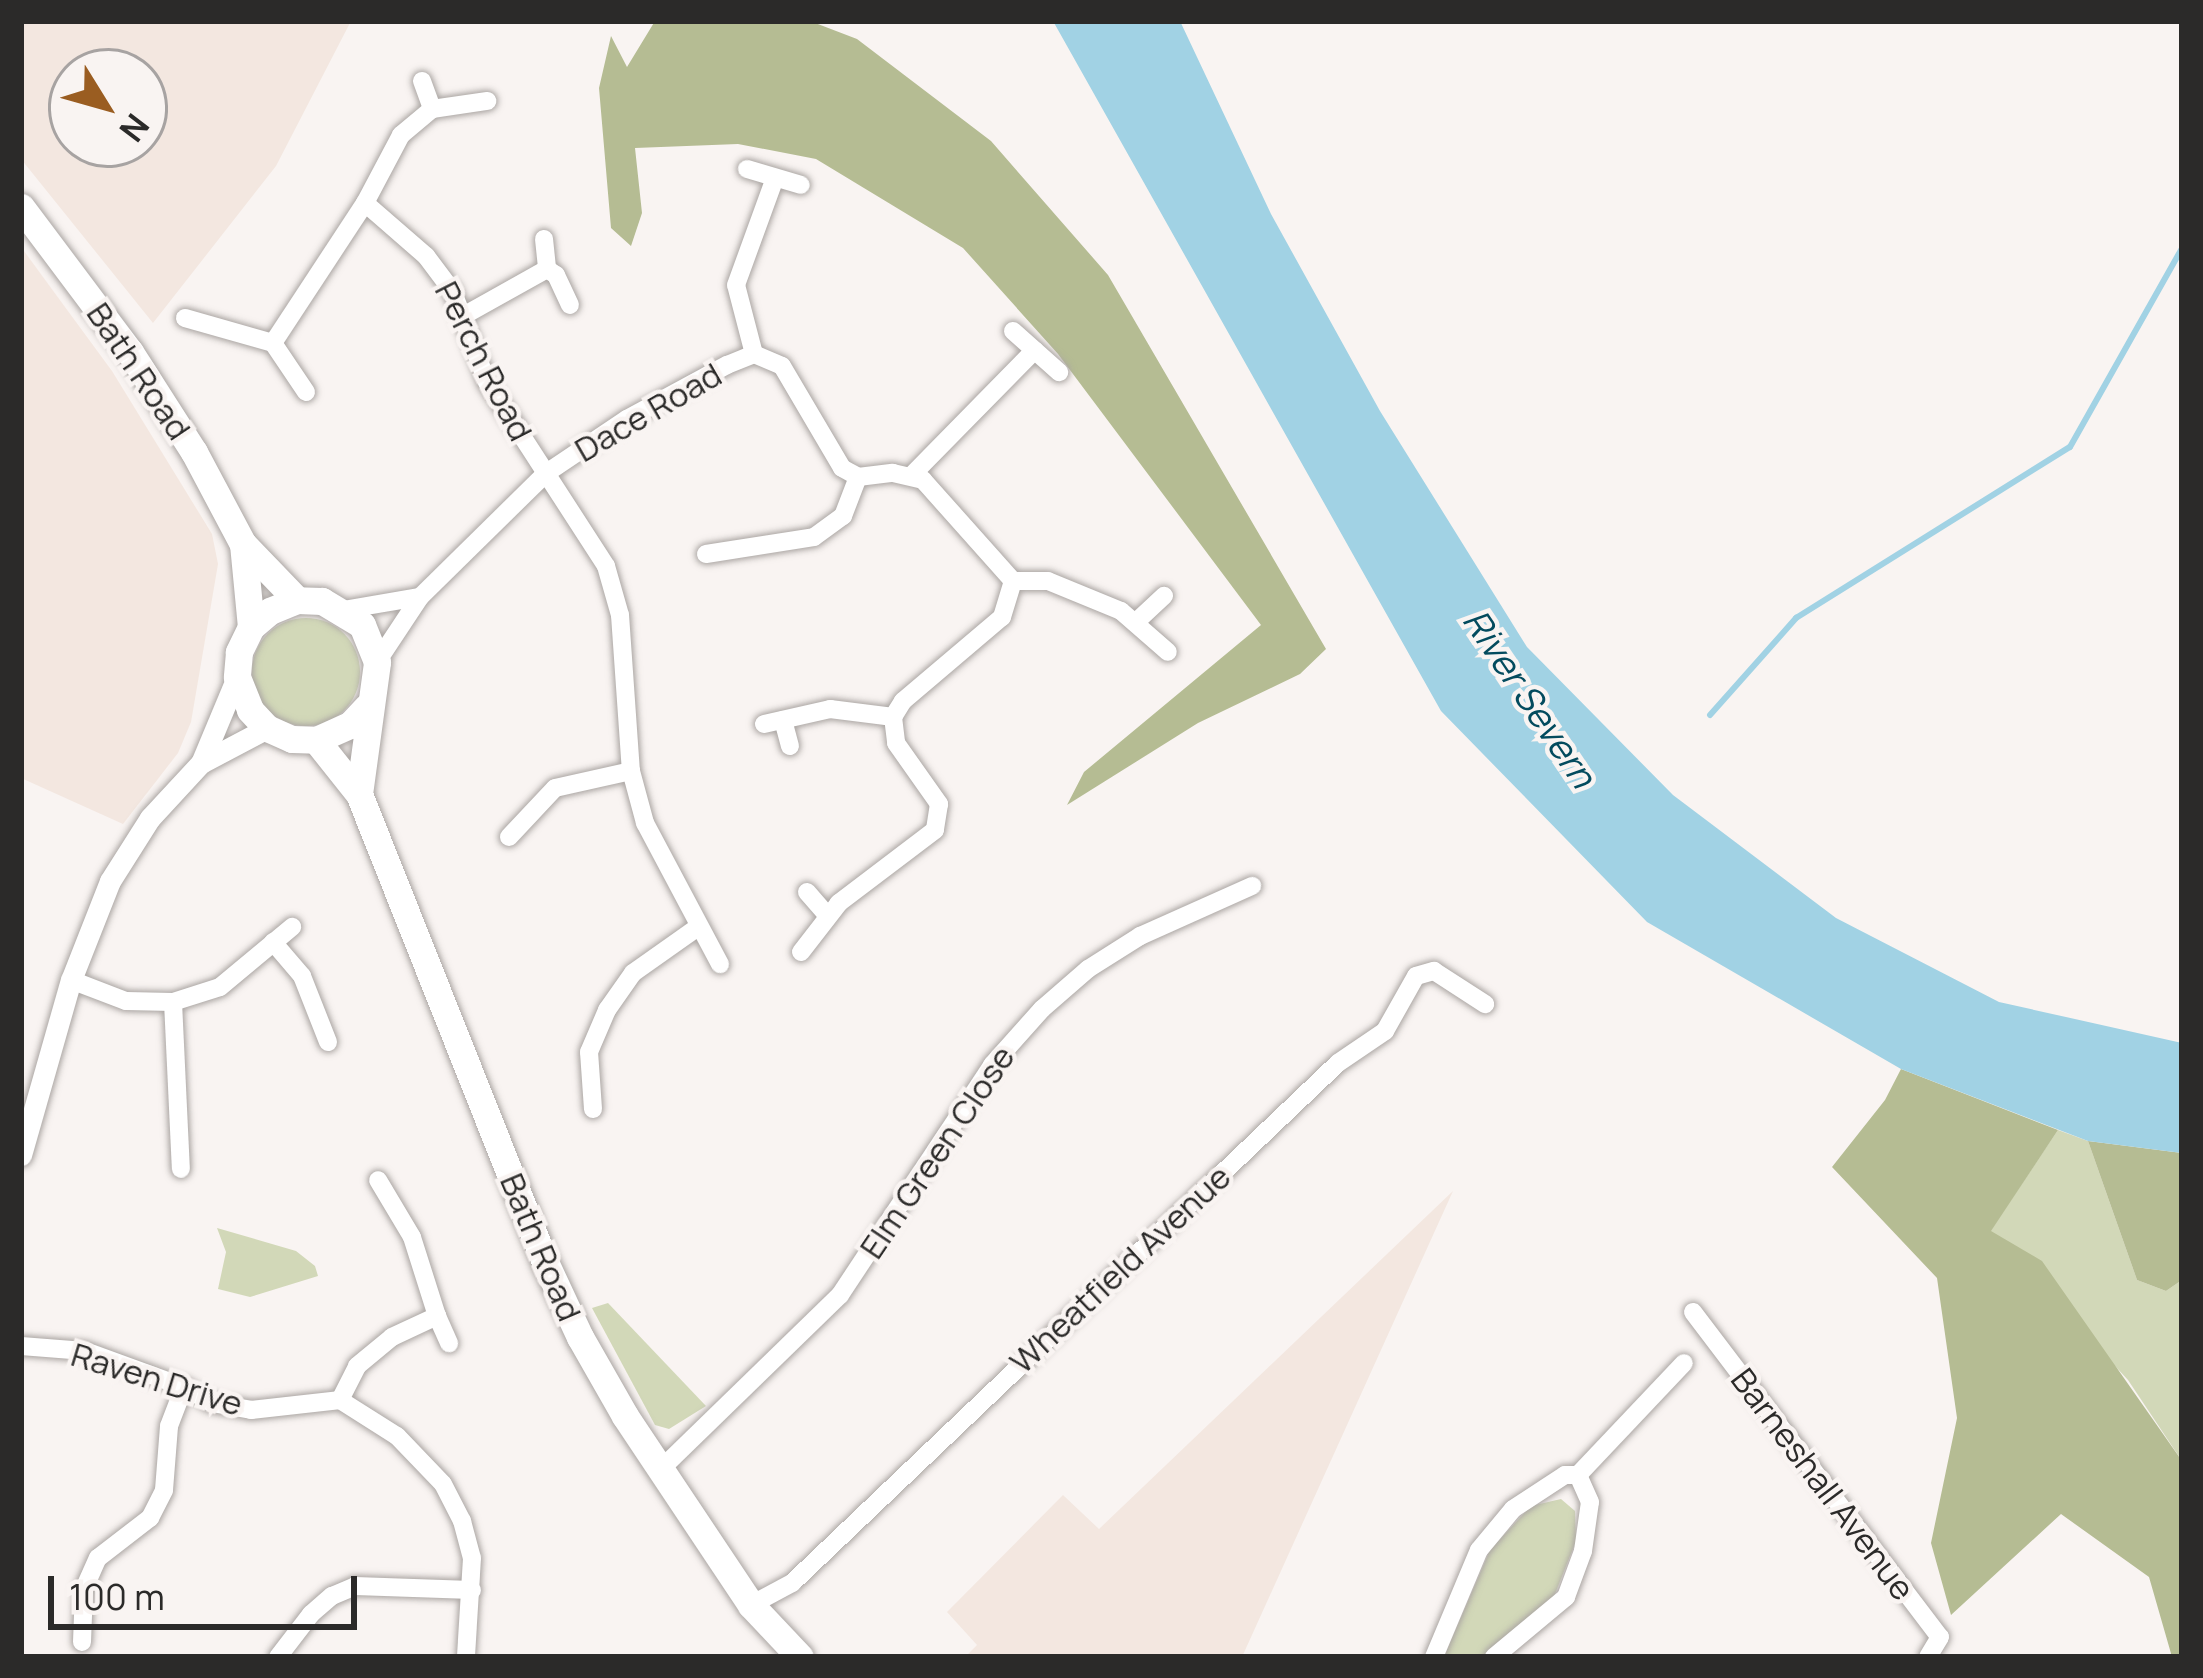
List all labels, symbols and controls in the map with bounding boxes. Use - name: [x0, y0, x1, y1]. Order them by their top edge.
- north arrow: [48, 48, 168, 168]
- text: N: [110, 105, 160, 151]
- street label: Perch Road: [427, 275, 541, 447]
- street label: Bath Road: [79, 295, 199, 447]
- street label: Dace Road: [568, 354, 728, 470]
- water label: River Severn: [1455, 601, 1605, 795]
- street label: Elm Green Close: [851, 1038, 1023, 1266]
- street label: Wheatfield Avenue: [1002, 1157, 1238, 1381]
- street label: Bath Road: [492, 1167, 590, 1327]
- street label: Raven Drive: [67, 1334, 247, 1424]
- street label: Barneshall Avenue: [1723, 1360, 1923, 1608]
- scale bar: [54, 1552, 363, 1626]
- text: 100 m: [69, 1572, 165, 1621]

